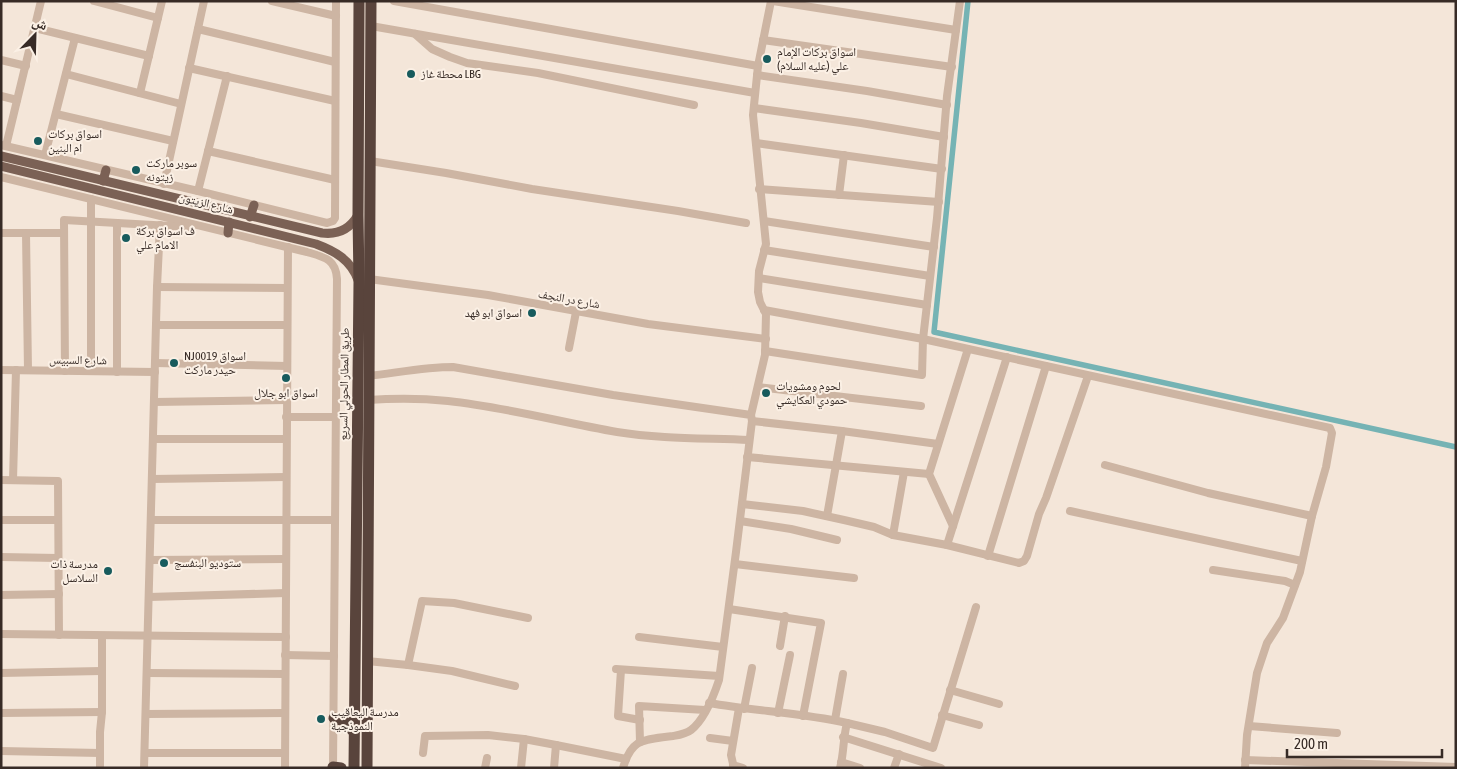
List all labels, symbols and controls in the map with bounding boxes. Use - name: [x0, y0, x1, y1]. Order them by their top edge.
- north arrow: [10, 10, 60, 60]
- text: ش: [30, 13, 50, 34]
- place label: اسواق بركات الإمام علي (عليه السلام): [777, 45, 856, 76]
- marker: اسواق بركات الإمام علي (عليه السلام): [761, 53, 773, 65]
- place label: محطة غاز LBG: [420, 67, 481, 81]
- marker: محطة غاز LBG: [405, 68, 417, 80]
- place label: اسواق بركات ام البنين: [48, 127, 102, 156]
- marker: اسواق بركات ام البنين: [32, 135, 44, 147]
- place label: سوبر ماركت زيتونه: [146, 156, 197, 184]
- marker: سوبر ماركت زيتونه: [130, 164, 142, 176]
- street label: شارع الزيتون: [177, 189, 235, 218]
- place label: ف اسواق بركة الامام علي: [136, 224, 195, 255]
- marker: ف اسواق بركة الامام علي: [120, 232, 132, 244]
- street label: شارع در النجف: [537, 287, 601, 312]
- place label: اسواق ابو فهد: [465, 306, 522, 320]
- marker: اسواق ابو فهد: [526, 307, 538, 319]
- street label: طريق المطار الحولي السريع: [336, 327, 355, 441]
- place label: NJ0019 اسواق حيدر ماركت: [184, 349, 246, 377]
- street label: شارع السبيس: [49, 352, 107, 369]
- marker: NJ0019 اسواق حيدر ماركت: [168, 357, 180, 369]
- marker: اسواق ابو جلال: [280, 372, 292, 384]
- place label: لحوم ومشويات حمودي العكايشي: [776, 379, 848, 410]
- place label: اسواق ابو جلال: [254, 386, 318, 400]
- marker: لحوم ومشويات حمودي العكايشي: [760, 387, 772, 399]
- place label: ستوديو البنفسج: [174, 556, 241, 570]
- place label: مدرسة ذات السلاسل: [50, 557, 98, 585]
- marker: ستوديو البنفسج: [158, 557, 170, 569]
- marker: مدرسة ذات السلاسل: [102, 565, 114, 577]
- place label: مدرسة اليعاقيب النموذجية: [331, 705, 399, 733]
- marker: مدرسة اليعاقيب النموذجية: [315, 713, 327, 725]
- scale bar: [1287, 726, 1442, 758]
- text: 200 m: [1294, 735, 1328, 752]

